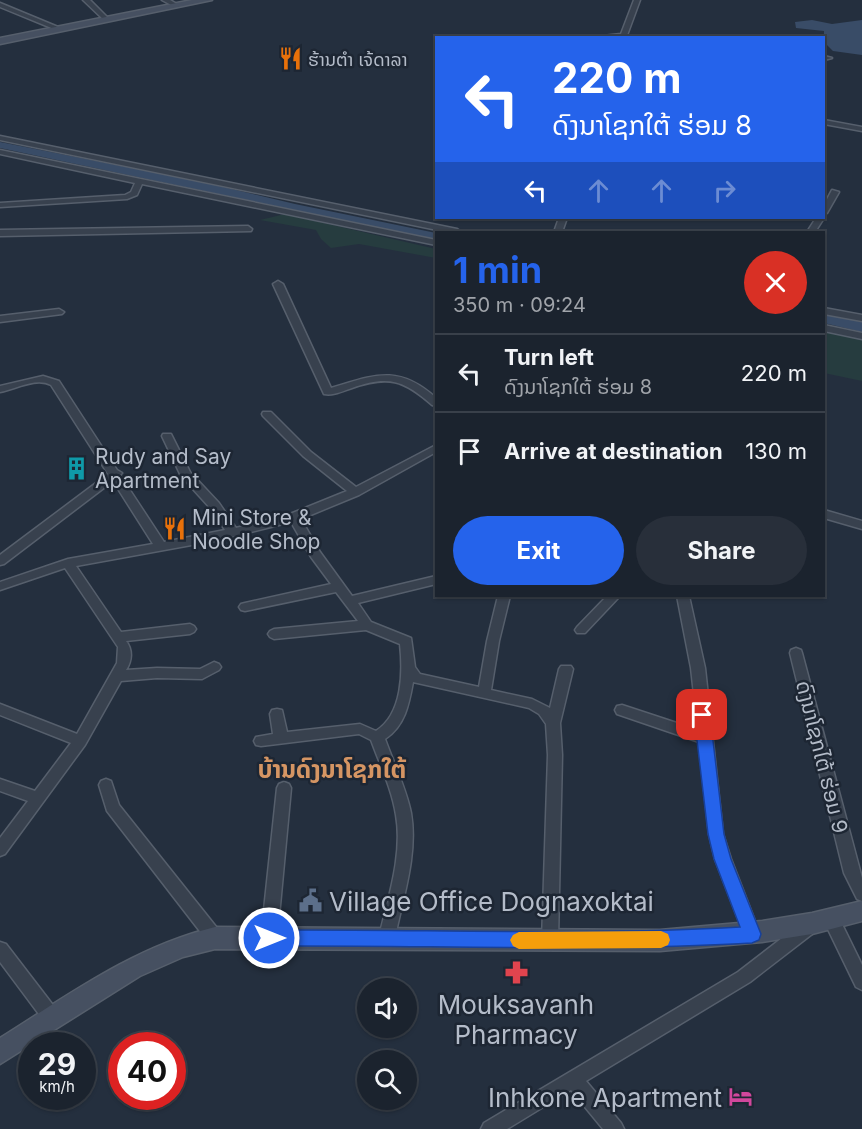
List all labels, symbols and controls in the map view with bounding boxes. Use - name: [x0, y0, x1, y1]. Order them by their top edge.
- restaurant icon: ຮ້ານຕຳ ເຈ້ດາລາ: [277, 46, 303, 72]
- place label: ຮ້ານຕຳ ເຈ້ດາລາ: [308, 49, 408, 70]
- text: 220 m: [552, 52, 682, 103]
- icon: left: [453, 60, 531, 138]
- text: ດົງນາໂຊກໃຕ້ ຮ່ອມ 8: [552, 109, 752, 142]
- icon: left: [519, 174, 552, 207]
- icon: ahead: [582, 174, 615, 207]
- icon: ahead: [645, 174, 678, 207]
- icon: right: [708, 174, 741, 207]
- text: 1 min: [453, 248, 542, 292]
- button: close: [744, 251, 807, 314]
- text: 350 m · 09:24: [453, 293, 586, 317]
- text: Turn left: [504, 344, 594, 370]
- icon: left: [453, 357, 486, 390]
- text: 220 m: [741, 360, 807, 386]
- text: ດົງນາໂຊກໃຕ້ ຮ່ອມ 8: [504, 375, 652, 399]
- icon: arrive: [453, 435, 486, 468]
- text: Arrive at destination: [504, 438, 723, 464]
- text: 130 m: [745, 438, 807, 464]
- place label: Rudy and Say Apartment: [95, 444, 232, 493]
- building icon: Rudy and Say Apartment: [64, 455, 90, 481]
- place label: Mini Store & Noodle Shop: [192, 505, 320, 554]
- restaurant icon: Mini Store & Noodle Shop: [161, 516, 187, 542]
- button: Exit: [453, 516, 624, 585]
- button: Share: [636, 516, 807, 585]
- street label: ດົງນາໂຊກໄຕ້ ຮ່ອມ 9: [791, 678, 853, 836]
- pin: [676, 689, 727, 740]
- icon: arrive: [685, 698, 718, 731]
- district label: ບ້ານດົງນາໂຊກໃຕ້: [258, 755, 406, 784]
- place label: Village Office Dognaxoktai: [329, 886, 654, 917]
- public building icon: Village Office Dognaxoktai: [298, 888, 324, 914]
- position arrow: [237, 906, 301, 970]
- pharmacy icon: Mouksavanh Pharmacy: [503, 960, 529, 986]
- map controls: [357, 978, 417, 1110]
- button: sound: [357, 978, 417, 1038]
- place label: Mouksavanh Pharmacy: [438, 989, 594, 1050]
- speed limit sign: 40: [108, 1032, 186, 1110]
- text: 29: [38, 1046, 76, 1082]
- button: search: [357, 1050, 417, 1110]
- text: km/h: [39, 1077, 75, 1096]
- place label: Inhkone Apartment: [488, 1082, 722, 1113]
- hotel icon: Inhkone Apartment: [727, 1084, 753, 1110]

